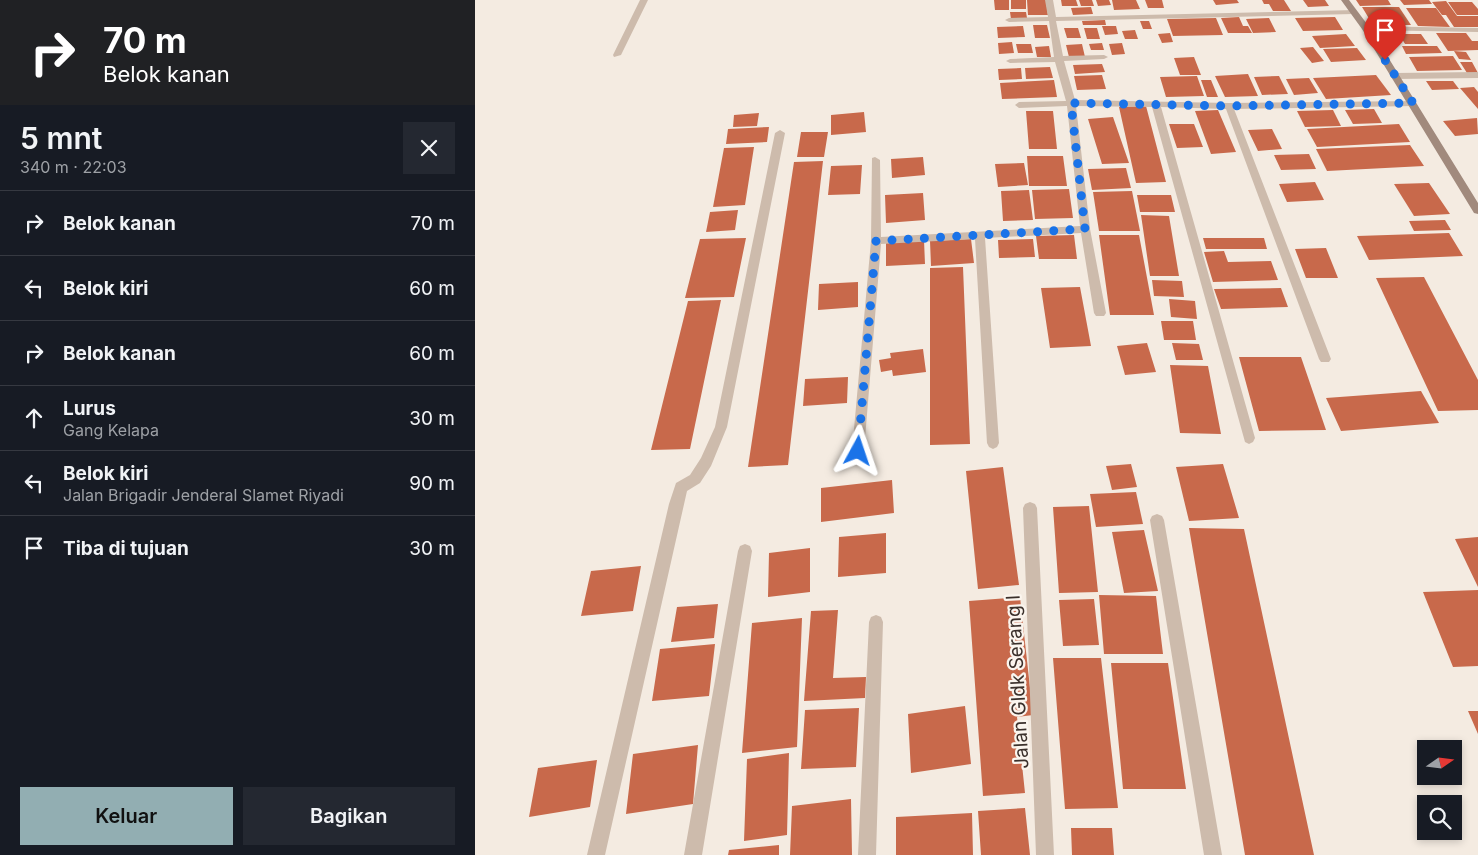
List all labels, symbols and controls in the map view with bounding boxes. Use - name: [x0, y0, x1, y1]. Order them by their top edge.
- pin: [1364, 9, 1406, 60]
- icon: arrive: [1371, 16, 1399, 44]
- text: 70 m: [103, 19, 187, 61]
- icon: right: [20, 20, 85, 85]
- text: Belok kanan: [103, 61, 230, 87]
- text: 5 mnt: [20, 120, 102, 156]
- button: close: [403, 122, 455, 174]
- text: 340 m · 22:03: [20, 157, 127, 177]
- icon: right: [20, 209, 48, 237]
- text: Belok kanan: [63, 212, 176, 235]
- text: 70 m: [411, 212, 455, 235]
- icon: left: [20, 274, 48, 302]
- text: Belok kiri: [63, 277, 148, 300]
- text: 60 m: [409, 277, 455, 300]
- icon: right: [20, 339, 48, 367]
- text: Belok kanan: [63, 342, 176, 365]
- text: 60 m: [409, 342, 455, 365]
- text: Lurus: [63, 397, 116, 420]
- icon: ahead: [20, 404, 48, 432]
- text: 30 m: [409, 407, 455, 430]
- text: Gang Kelapa: [63, 420, 159, 440]
- position arrow: [831, 424, 883, 476]
- text: Belok kiri: [63, 462, 148, 485]
- icon: left: [20, 469, 48, 497]
- text: 90 m: [409, 472, 455, 495]
- text: Jalan Brigadir Jenderal Slamet Riyadi: [63, 485, 344, 505]
- icon: arrive: [20, 534, 48, 562]
- text: Tiba di tujuan: [63, 537, 189, 560]
- text: 30 m: [409, 537, 455, 560]
- street label: Jalan Gldk Serang I: [1001, 595, 1034, 769]
- north arrow: [1417, 740, 1463, 785]
- map controls: [1417, 740, 1462, 840]
- button: Keluar: [20, 787, 233, 845]
- button: Bagikan: [243, 787, 455, 845]
- button: search: [1417, 795, 1462, 840]

